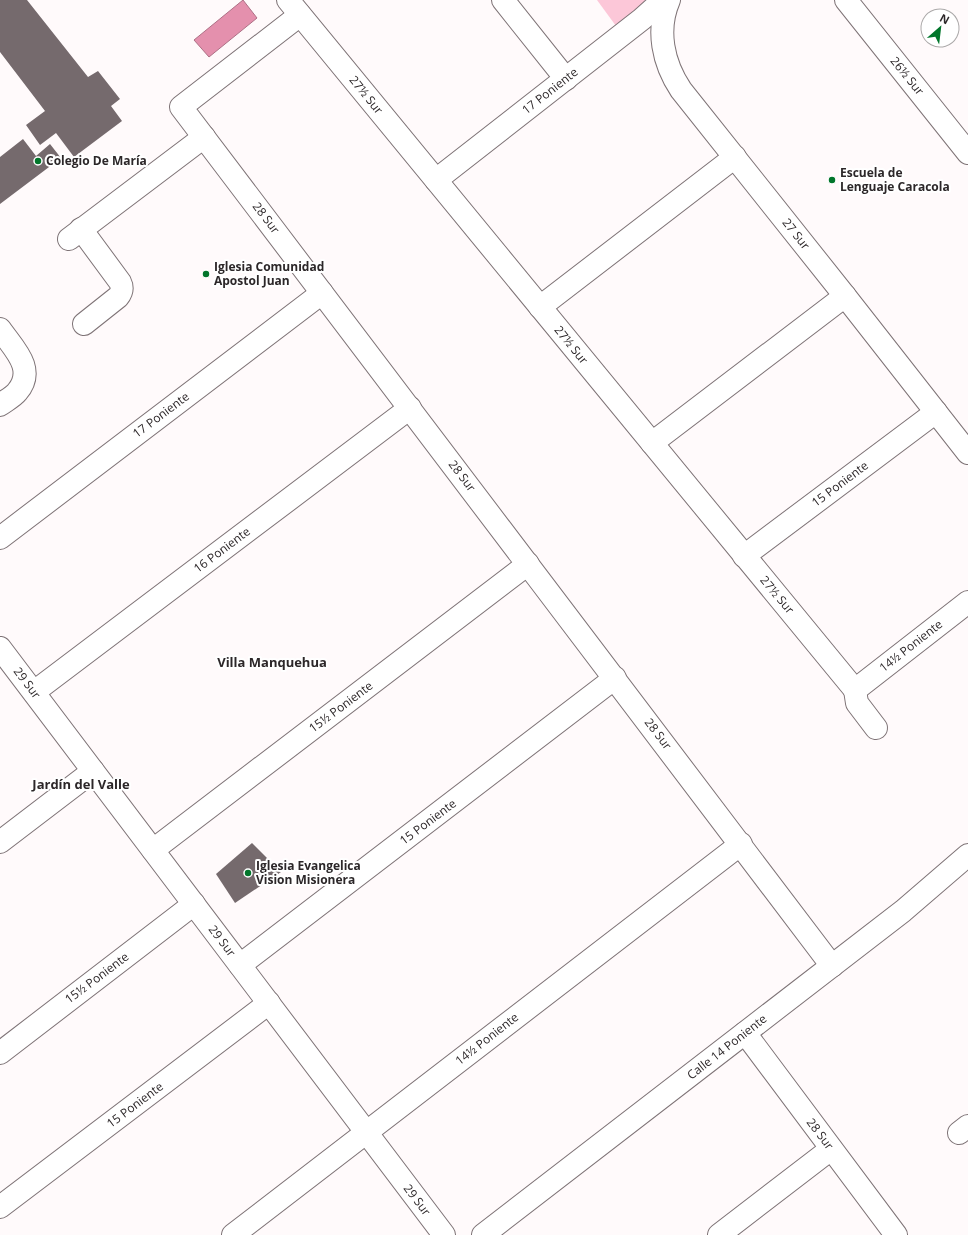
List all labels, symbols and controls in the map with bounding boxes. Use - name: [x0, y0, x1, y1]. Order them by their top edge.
- north arrow: [920, 8, 960, 48]
- text: N: [937, 10, 952, 27]
- street label: 26½ Sur: [887, 53, 928, 99]
- street label: 17 Poniente: [518, 63, 581, 118]
- street label: 27½ Sur: [346, 72, 387, 118]
- place label: Colegio De María: [46, 152, 147, 169]
- marker: Colegio De María: [33, 156, 43, 166]
- place label: Escuela de Lenguaje Caracola: [840, 164, 950, 195]
- marker: Escuela de Lenguaje Caracola: [827, 175, 837, 185]
- street label: 28 Sur: [249, 198, 284, 237]
- street label: 27 Sur: [779, 214, 814, 253]
- place label: Iglesia Comunidad Apostol Juan: [214, 258, 324, 289]
- marker: Iglesia Comunidad Apostol Juan: [201, 269, 211, 279]
- street label: 27½ Sur: [551, 322, 592, 368]
- street label: 17 Poniente: [129, 388, 193, 441]
- street label: 28 Sur: [445, 456, 480, 495]
- street label: 15 Poniente: [808, 457, 872, 510]
- street label: 16 Poniente: [190, 523, 254, 576]
- street label: 27½ Sur: [756, 572, 798, 617]
- street label: 14½ Poniente: [876, 615, 946, 676]
- district label: Villa Manquehua: [217, 653, 327, 671]
- street label: 29 Sur: [10, 663, 45, 702]
- street label: 15½ Poniente: [305, 677, 376, 736]
- street label: 28 Sur: [641, 714, 676, 753]
- district label: Jardín del Valle: [31, 775, 130, 793]
- street label: 15 Poniente: [396, 795, 460, 848]
- place label: Iglesia Evangelica Vision Misionera: [256, 857, 361, 888]
- marker: Iglesia Evangelica Vision Misionera: [243, 868, 253, 878]
- street label: 29 Sur: [205, 921, 240, 960]
- street label: 15½ Poniente: [61, 948, 132, 1007]
- street label: 14½ Poniente: [452, 1008, 522, 1069]
- street label: Calle 14 Poniente: [683, 1010, 770, 1083]
- street label: 15 Poniente: [103, 1078, 167, 1131]
- street label: 28 Sur: [803, 1114, 838, 1153]
- street label: 29 Sur: [400, 1180, 435, 1219]

